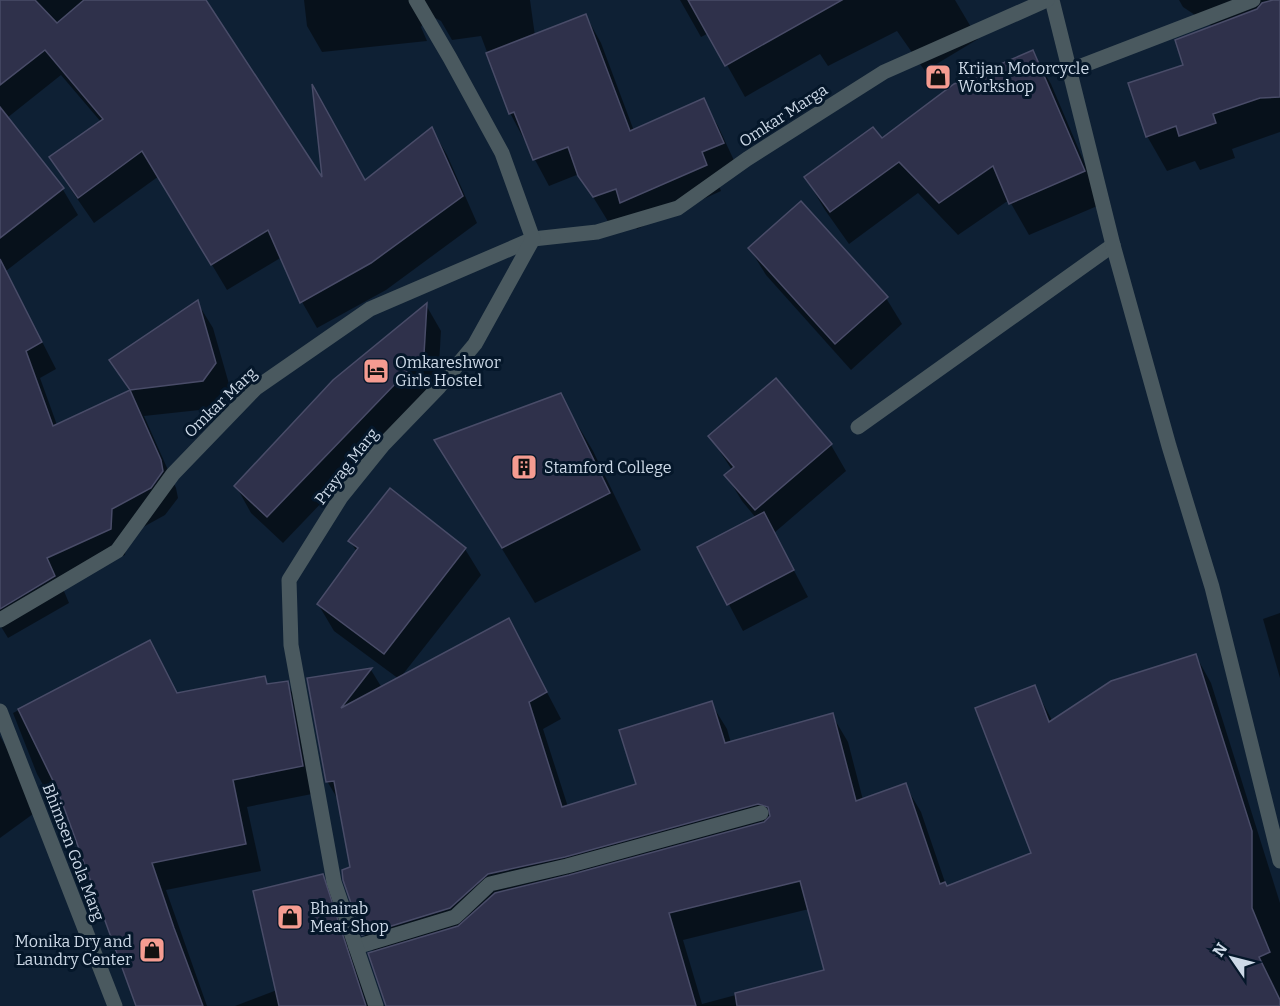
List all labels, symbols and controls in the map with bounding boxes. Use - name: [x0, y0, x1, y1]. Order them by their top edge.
- place label: Krijan Motorcycle Workshop: [958, 59, 1089, 96]
- shop icon: Krijan Motorcycle Workshop: [923, 62, 953, 92]
- street label: Omkar Marga: [736, 80, 831, 151]
- place label: Omkareshwor Girls Hostel: [395, 353, 501, 390]
- hotel icon: Omkareshwor Girls Hostel: [361, 356, 391, 386]
- street label: Omkar Marg: [180, 363, 260, 441]
- street label: Prayag Marg: [311, 424, 382, 508]
- building icon: Stamford College: [509, 452, 539, 482]
- place label: Stamford College: [544, 458, 672, 477]
- street label: Bhimsen Gola Marg: [39, 781, 109, 924]
- place label: Bhairab Meat Shop: [310, 899, 389, 936]
- shop icon: Bhairab Meat Shop: [275, 902, 305, 932]
- north arrow: [1202, 928, 1262, 988]
- place label: Monika Dry and Laundry Center: [15, 932, 133, 969]
- shop icon: Monika Dry and Laundry Center: [137, 935, 167, 965]
- text: N: [1209, 939, 1231, 960]

